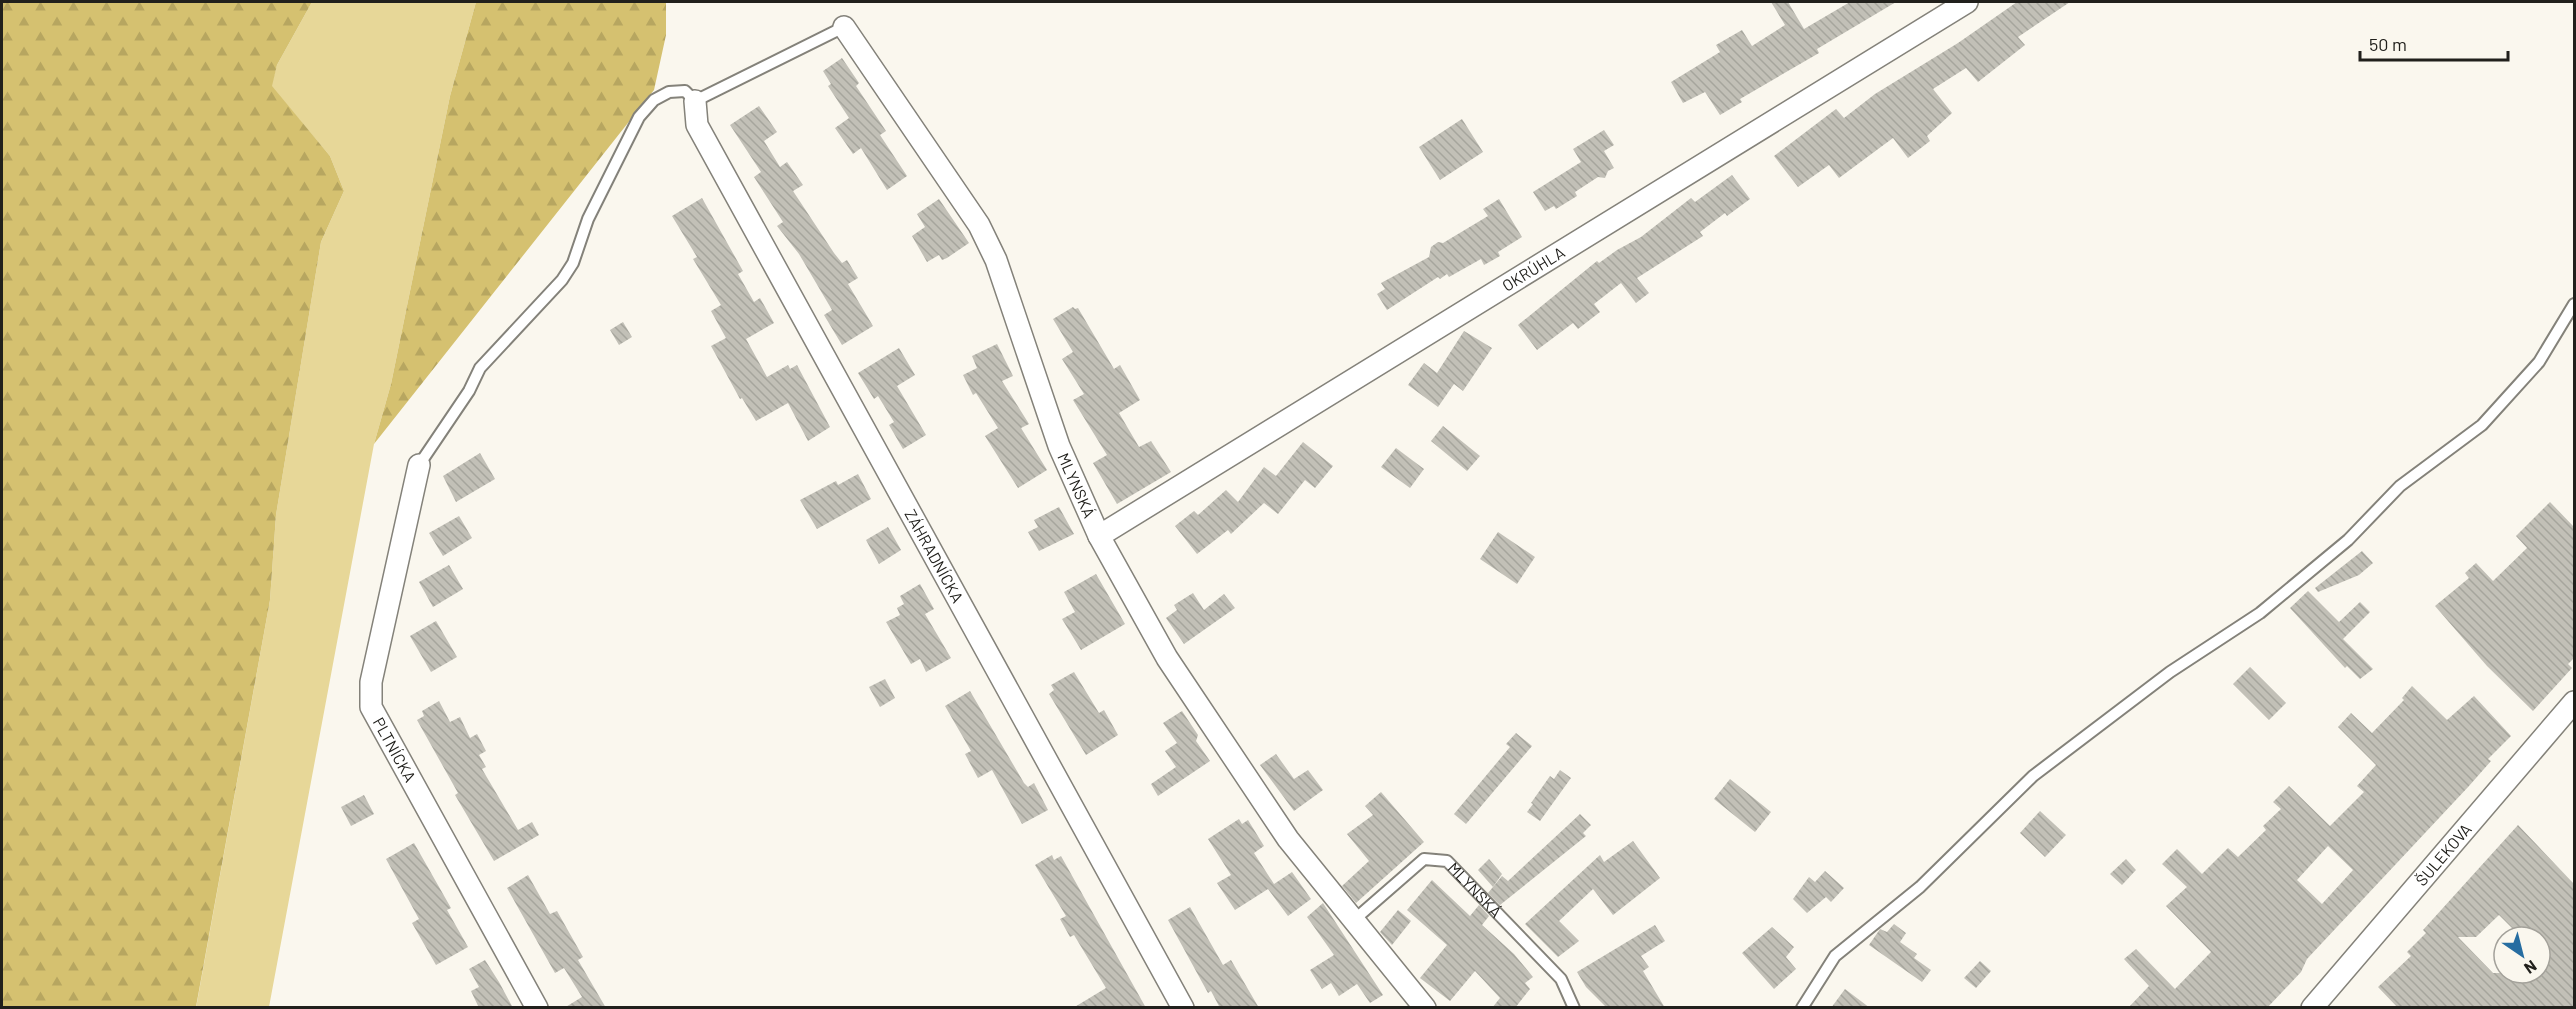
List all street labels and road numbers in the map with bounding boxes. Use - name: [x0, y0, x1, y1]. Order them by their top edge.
- street label: OKRÚHLA: [1498, 242, 1568, 295]
- street label: MLYNSKÁ: [1054, 450, 1100, 521]
- street label: ZÁHRADNÍCKA: [901, 506, 968, 606]
- street label: PLTNÍCKA: [370, 714, 421, 785]
- street label: ŠULEKOVA: [2411, 819, 2475, 889]
- street label: MLYNSKÁ: [1444, 858, 1506, 921]

